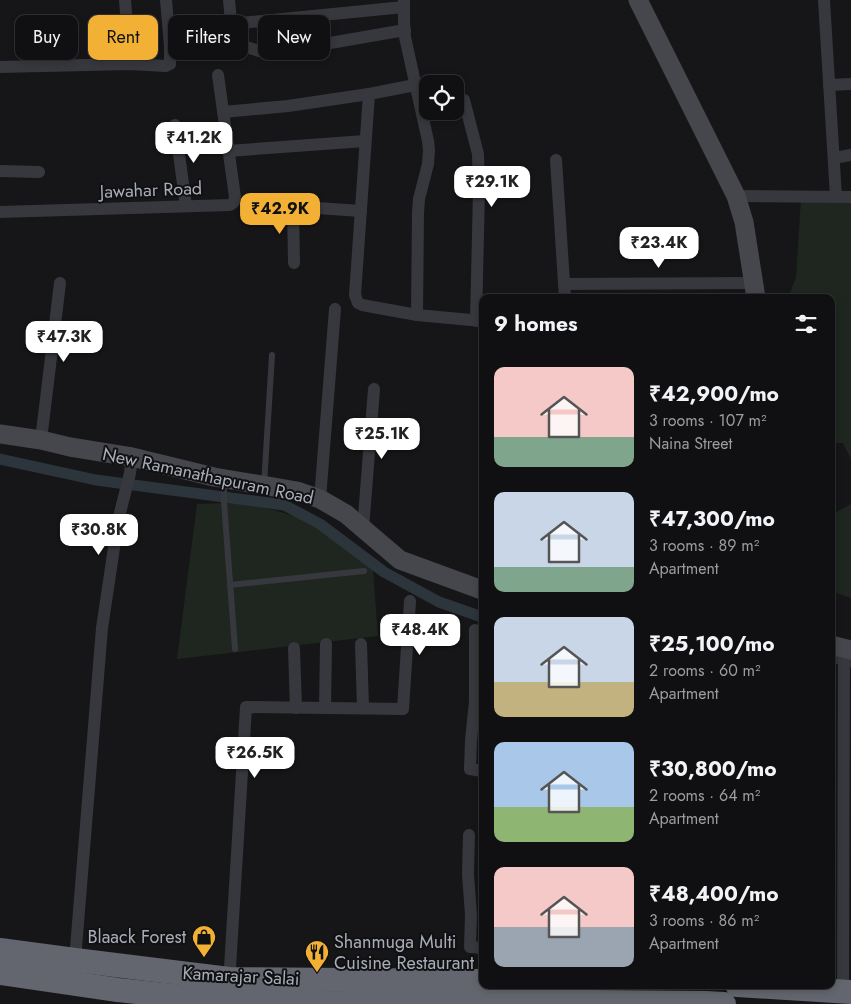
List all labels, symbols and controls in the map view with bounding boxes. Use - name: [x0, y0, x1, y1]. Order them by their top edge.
- chip: Buy: [15, 15, 78, 60]
- chip: Rent: [88, 15, 158, 60]
- chip: Filters: [168, 15, 248, 60]
- chip: New: [258, 15, 330, 60]
- map controls: [419, 75, 464, 120]
- button: locate: [419, 75, 464, 120]
- pin: ₹41.2K: [153, 121, 235, 164]
- text: ₹41.2K: [166, 126, 222, 149]
- pin: ₹29.1K: [451, 166, 533, 208]
- text: ₹29.1K: [465, 170, 519, 193]
- street label: Jawahar Road: [97, 175, 203, 205]
- pin: ₹42.9K: [239, 192, 321, 235]
- text: ₹42.9K: [251, 197, 309, 220]
- pin: ₹23.4K: [618, 226, 700, 269]
- text: ₹23.4K: [631, 231, 687, 254]
- text: 9 homes: [494, 309, 578, 339]
- icon: filters: [792, 310, 820, 338]
- pin: ₹47.3K: [23, 320, 105, 363]
- text: ₹47.3K: [37, 325, 91, 348]
- text: ₹42,900/mo: [649, 379, 779, 409]
- icon: home: [534, 387, 594, 447]
- text: 3 rooms · 107 m²: [649, 409, 767, 432]
- pin: ₹25.1K: [341, 418, 423, 460]
- text: ₹25.1K: [355, 422, 409, 445]
- text: Naina Street: [649, 432, 732, 455]
- street label: New Ramanathapuram Road: [100, 441, 316, 511]
- text: ₹47,300/mo: [649, 504, 775, 534]
- icon: home: [534, 512, 594, 572]
- pin: ₹30.8K: [58, 514, 140, 556]
- text: ₹30.8K: [71, 518, 127, 541]
- text: 3 rooms · 89 m²: [649, 534, 759, 557]
- text: Apartment: [649, 557, 719, 580]
- pin: ₹48.4K: [379, 614, 461, 656]
- text: ₹48.4K: [391, 618, 449, 641]
- text: ₹25,100/mo: [649, 629, 775, 659]
- icon: home: [534, 637, 594, 697]
- text: 2 rooms · 60 m²: [649, 659, 761, 682]
- text: Apartment: [649, 682, 719, 705]
- pin: ₹26.5K: [214, 736, 296, 779]
- text: ₹26.5K: [226, 741, 284, 764]
- text: ₹30,800/mo: [649, 754, 777, 784]
- icon: home: [534, 762, 594, 822]
- text: 2 rooms · 64 m²: [649, 784, 760, 807]
- text: Apartment: [649, 807, 719, 830]
- text: ₹48,400/mo: [649, 879, 779, 909]
- icon: home: [534, 887, 594, 947]
- text: 3 rooms · 86 m²: [649, 909, 759, 932]
- place label: Blaack Forest: [88, 924, 187, 950]
- shop icon: Blaack Forest: [191, 924, 217, 958]
- place label: Shanmuga Multi Cuisine Restaurant: [334, 929, 475, 976]
- text: Apartment: [649, 932, 719, 955]
- restaurant icon: Shanmuga Multi Cuisine Restaurant: [304, 939, 330, 973]
- street label: Kamarajar Salai: [182, 960, 300, 992]

